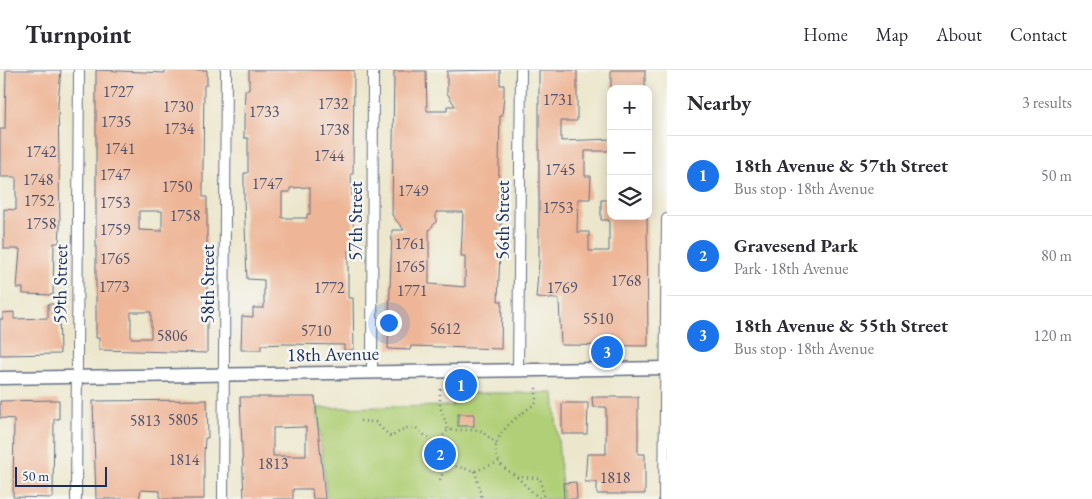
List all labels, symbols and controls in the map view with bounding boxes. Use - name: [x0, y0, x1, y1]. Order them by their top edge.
- text: Turnpoint: [25, 19, 131, 50]
- text: Home: [803, 23, 848, 46]
- text: Map: [876, 23, 908, 46]
- text: About: [936, 23, 982, 46]
- text: Contact: [1010, 23, 1067, 46]
- house number: 1727: [103, 81, 134, 102]
- map controls: [607, 85, 652, 220]
- button: +: [607, 85, 652, 130]
- house number: 1731: [543, 89, 573, 110]
- text: Nearby: [687, 89, 751, 116]
- text: 3 results: [1022, 92, 1072, 113]
- house number: 1732: [318, 93, 349, 114]
- house number: 1730: [163, 96, 194, 117]
- house number: 1733: [249, 101, 280, 122]
- house number: 1735: [101, 111, 131, 132]
- house number: 1734: [164, 118, 195, 139]
- house number: 1738: [319, 119, 350, 140]
- button: −: [607, 130, 652, 175]
- house number: 1741: [105, 138, 135, 159]
- house number: 1742: [26, 141, 57, 162]
- house number: 1744: [314, 145, 345, 166]
- text: 18th Avenue & 57th Street: [734, 153, 948, 178]
- house number: 1745: [545, 159, 575, 180]
- house number: 1747: [100, 164, 131, 185]
- text: 1: [699, 165, 707, 186]
- text: 50 m: [1041, 165, 1072, 186]
- house number: 1748: [23, 169, 54, 190]
- house number: 1747: [252, 173, 283, 194]
- button: layers: [607, 175, 652, 220]
- house number: 1750: [162, 176, 193, 197]
- text: Bus stop · 18th Avenue: [734, 178, 874, 199]
- house number: 1749: [398, 180, 429, 201]
- street label: 56th Street: [490, 180, 515, 260]
- street label: 57th Street: [343, 181, 368, 261]
- house number: 1752: [24, 190, 55, 211]
- house number: 1753: [100, 192, 131, 213]
- house number: 1753: [543, 197, 574, 218]
- house number: 1758: [170, 205, 201, 226]
- house number: 1758: [26, 213, 57, 234]
- house number: 1759: [100, 219, 131, 240]
- house number: 1761: [395, 233, 425, 254]
- text: Gravesend Park: [734, 233, 858, 258]
- street label: 59th Street: [47, 244, 73, 324]
- street label: 58th Street: [195, 244, 220, 324]
- text: 2: [699, 245, 707, 266]
- text: 80 m: [1041, 245, 1072, 266]
- house number: 1765: [100, 248, 130, 269]
- house number: 1765: [395, 256, 425, 277]
- text: Park · 18th Avenue: [734, 258, 849, 279]
- house number: 1768: [611, 270, 642, 291]
- house number: 1773: [99, 276, 130, 297]
- house number: 1772: [314, 277, 345, 298]
- house number: 1769: [547, 277, 578, 298]
- house number: 1771: [397, 280, 427, 301]
- house number: 5510: [583, 308, 614, 329]
- your location: [376, 310, 402, 336]
- text: 18th Avenue & 55th Street: [734, 313, 948, 338]
- house number: 5612: [430, 318, 461, 339]
- house number: 5710: [301, 320, 332, 341]
- house number: 5806: [157, 325, 188, 346]
- text: 3: [699, 325, 707, 346]
- text: 120 m: [1033, 325, 1072, 346]
- pin: 3: [591, 333, 623, 371]
- text: Bus stop · 18th Avenue: [734, 338, 874, 359]
- street label: 18th Avenue: [287, 341, 379, 367]
- pin: 1: [445, 366, 477, 404]
- house number: 5805: [168, 409, 198, 430]
- house number: 5813: [130, 410, 161, 431]
- pin: 2: [424, 435, 456, 473]
- house number: 1814: [169, 449, 200, 470]
- house number: 1813: [258, 453, 289, 474]
- scale bar: [15, 464, 108, 487]
- text: 50 m: [22, 467, 49, 485]
- house number: 1818: [600, 467, 631, 488]

